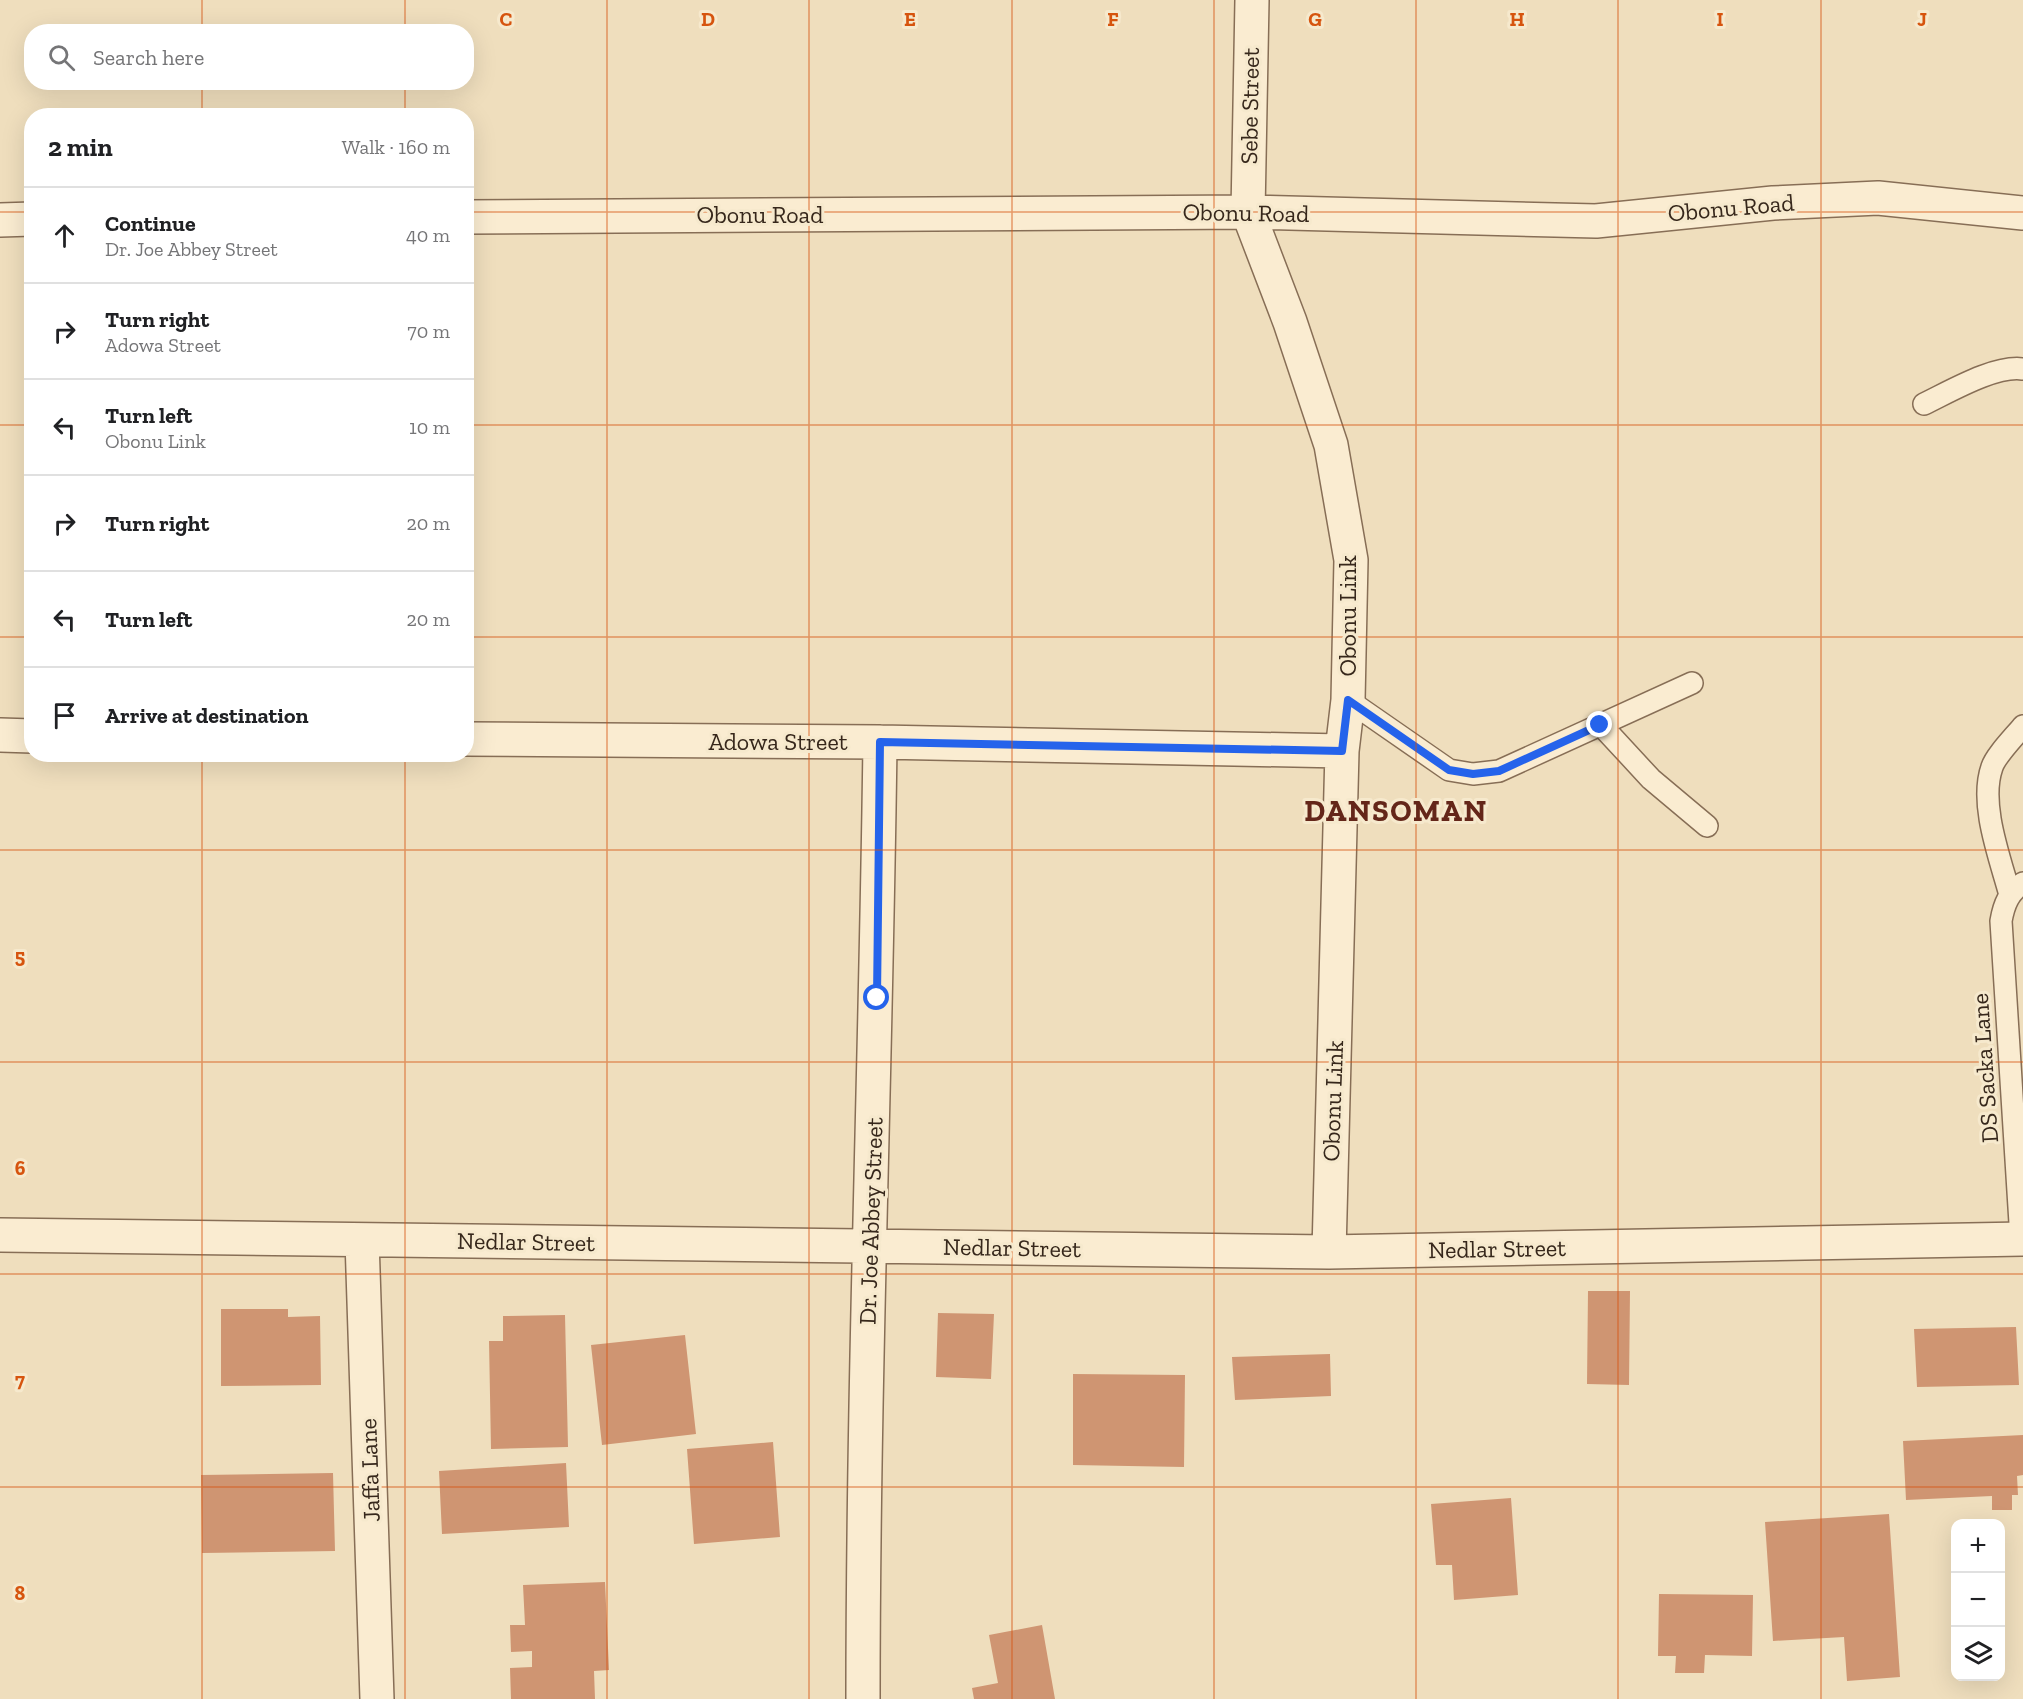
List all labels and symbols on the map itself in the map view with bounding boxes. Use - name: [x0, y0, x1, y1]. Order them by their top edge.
- text: C: [500, 7, 513, 31]
- text: D: [701, 7, 715, 31]
- text: E: [904, 7, 916, 31]
- text: F: [1107, 7, 1119, 31]
- text: G: [1308, 7, 1322, 31]
- text: H: [1509, 7, 1525, 31]
- text: I: [1716, 7, 1724, 31]
- text: J: [1917, 7, 1927, 31]
- street label: Sebe Street: [1234, 47, 1265, 165]
- street label: Obonu Road: [1667, 188, 1795, 227]
- street label: Obonu Road: [1182, 197, 1310, 228]
- street label: Obonu Road: [697, 200, 823, 229]
- street label: Obonu Link: [1333, 555, 1362, 677]
- route end: [1586, 711, 1612, 737]
- street label: Adowa Street: [708, 727, 848, 756]
- district label: DANSOMAN: [1304, 793, 1488, 829]
- text: 5: [15, 944, 25, 968]
- route start: [863, 984, 889, 1010]
- street label: DS Sacka Lane: [1965, 992, 2004, 1144]
- street label: Obonu Link: [1316, 1039, 1349, 1162]
- street label: Dr. Joe Abbey Street: [852, 1117, 889, 1325]
- text: 6: [15, 1156, 26, 1180]
- street label: Nedlar Street: [457, 1226, 595, 1257]
- street label: Nedlar Street: [943, 1232, 1081, 1263]
- street label: Nedlar Street: [1428, 1233, 1566, 1264]
- text: 7: [15, 1368, 25, 1392]
- street label: Jaffa Lane: [353, 1418, 386, 1522]
- text: 8: [15, 1581, 26, 1605]

